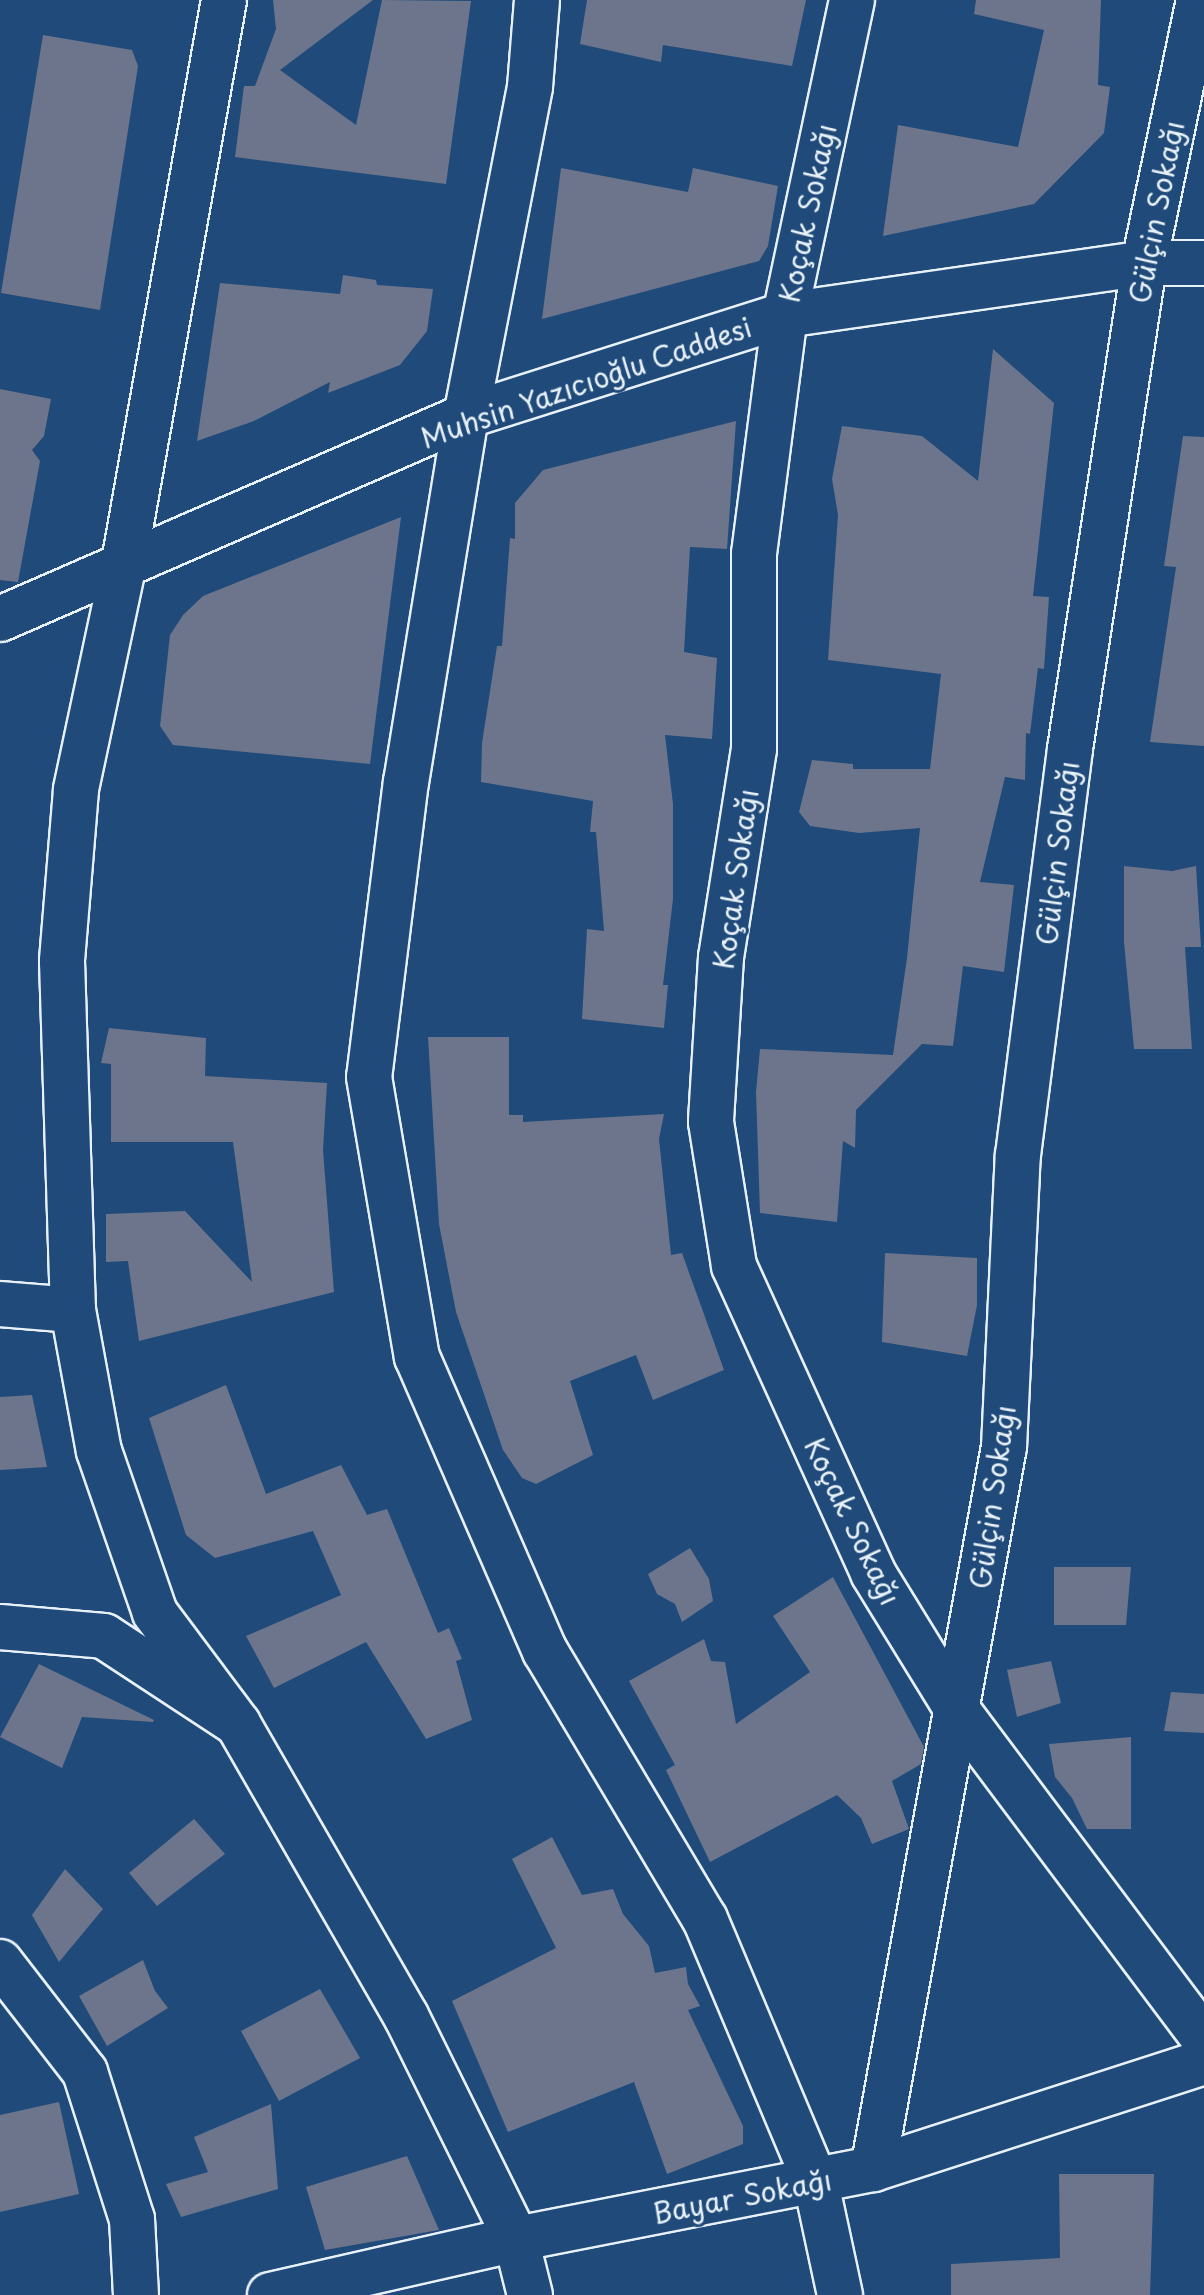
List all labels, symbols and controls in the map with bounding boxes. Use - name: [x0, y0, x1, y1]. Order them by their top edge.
- street label: Gülçin Sokağı: [1122, 118, 1190, 306]
- street label: Koçak Sokağı: [772, 120, 842, 306]
- street label: Muhsin Yazıcıoğlu Caddesi: [414, 309, 758, 455]
- street label: Gülçin Sokağı: [1029, 759, 1085, 947]
- street label: Koçak Sokağı: [706, 786, 764, 972]
- street label: Gülçin Sokağı: [962, 1403, 1022, 1591]
- street label: Koçak Sokağı: [798, 1432, 908, 1610]
- street label: Bayar Sokağı: [650, 2162, 834, 2230]

